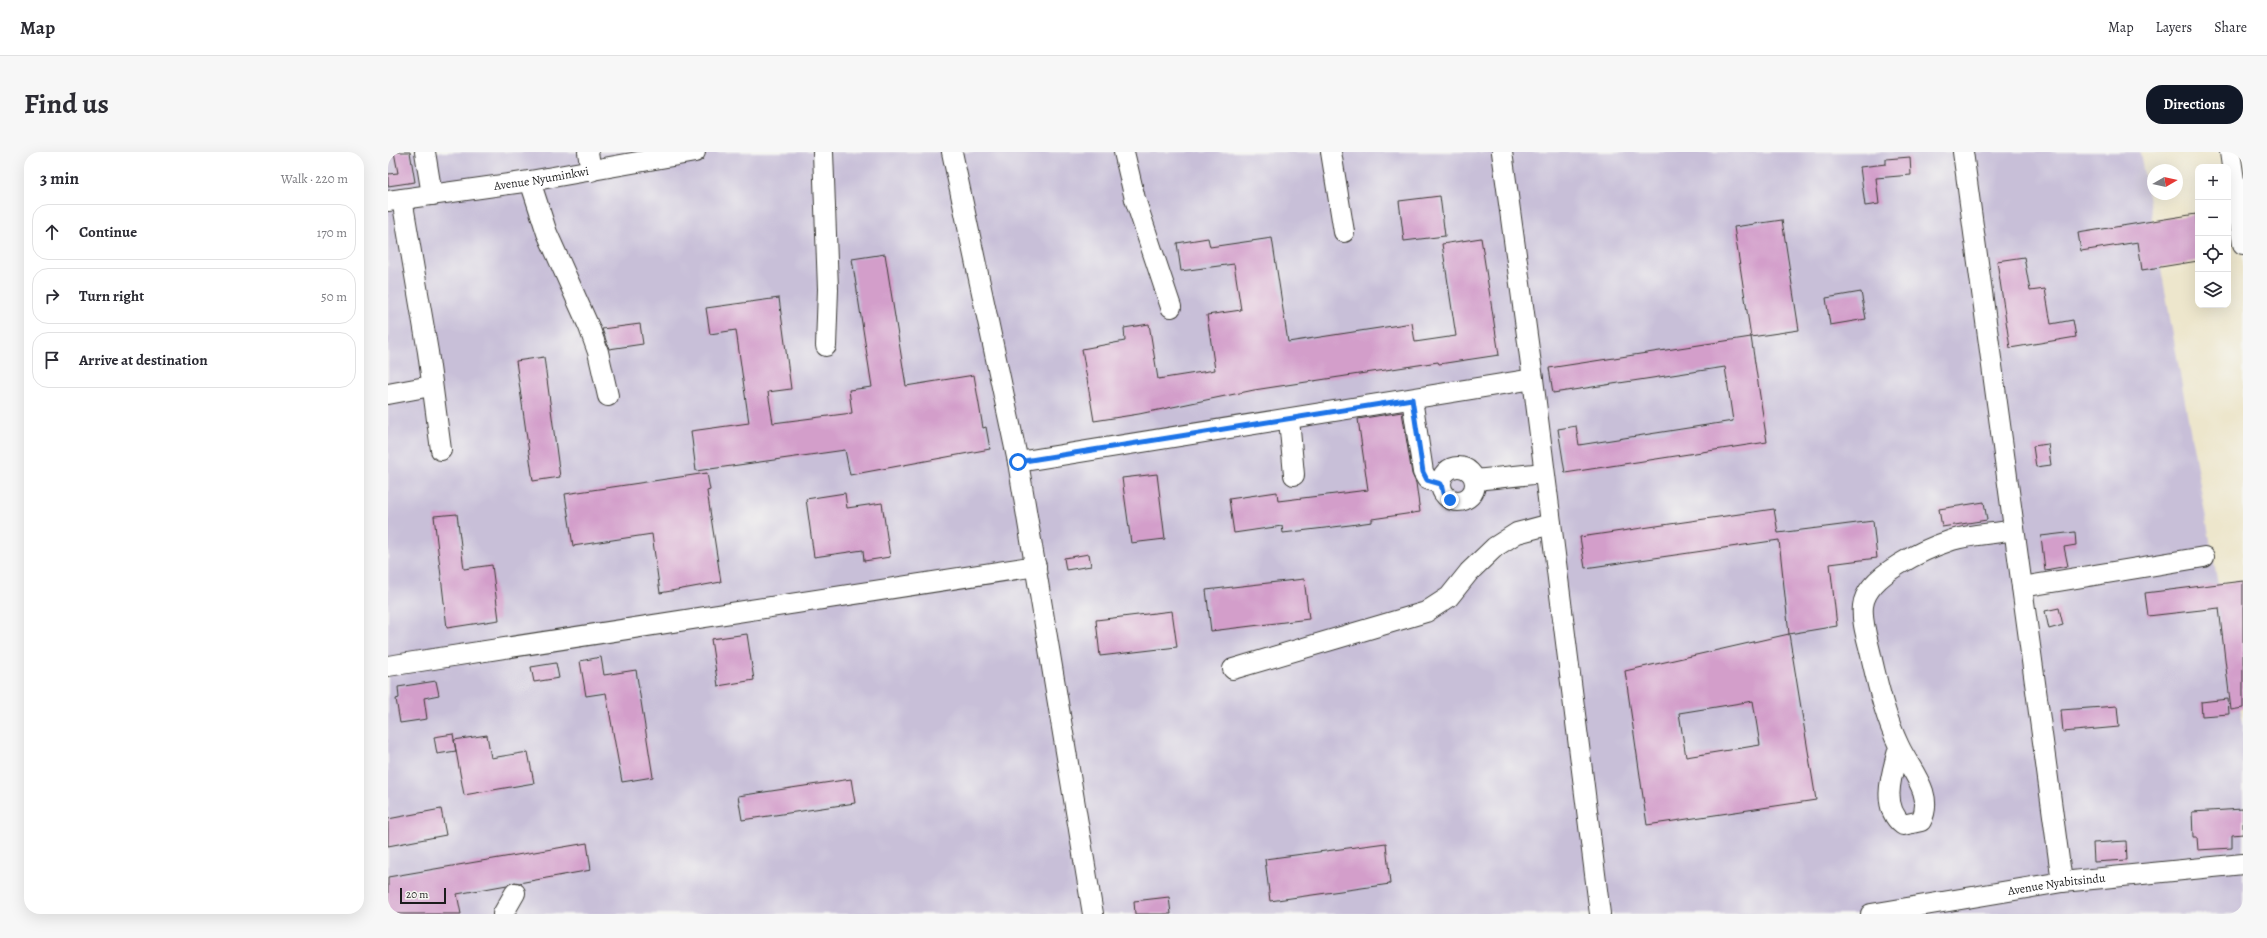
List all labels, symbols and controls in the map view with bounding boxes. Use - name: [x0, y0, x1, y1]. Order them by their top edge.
- text: Map: [20, 15, 55, 41]
- text: Map: [2108, 18, 2134, 37]
- text: Layers: [2156, 18, 2192, 37]
- text: Share: [2214, 18, 2247, 37]
- text: Find us: [24, 85, 109, 123]
- button: Directions: [2146, 85, 2243, 124]
- street label: Avenue Nyuminkwi: [492, 163, 590, 194]
- north arrow: [2147, 164, 2183, 200]
- map controls: [2195, 164, 2231, 308]
- button: +: [2195, 164, 2231, 200]
- text: 3 min: [40, 167, 79, 190]
- text: Walk · 220 m: [281, 170, 348, 187]
- button: −: [2195, 200, 2231, 236]
- icon: ahead: [41, 221, 63, 243]
- text: Continue: [79, 222, 137, 242]
- text: 170 m: [317, 224, 347, 241]
- button: locate: [2195, 236, 2231, 272]
- button: layers: [2195, 272, 2231, 308]
- icon: right: [41, 285, 63, 307]
- text: Turn right: [79, 286, 144, 306]
- text: 50 m: [321, 288, 347, 305]
- icon: arrive: [41, 349, 63, 371]
- text: Arrive at destination: [79, 350, 208, 370]
- route start: [1009, 453, 1027, 471]
- route end: [1441, 491, 1459, 509]
- street label: Avenue Nyabitsindu: [2006, 870, 2107, 899]
- scale bar: [400, 886, 446, 905]
- text: 20 m: [406, 887, 428, 902]

